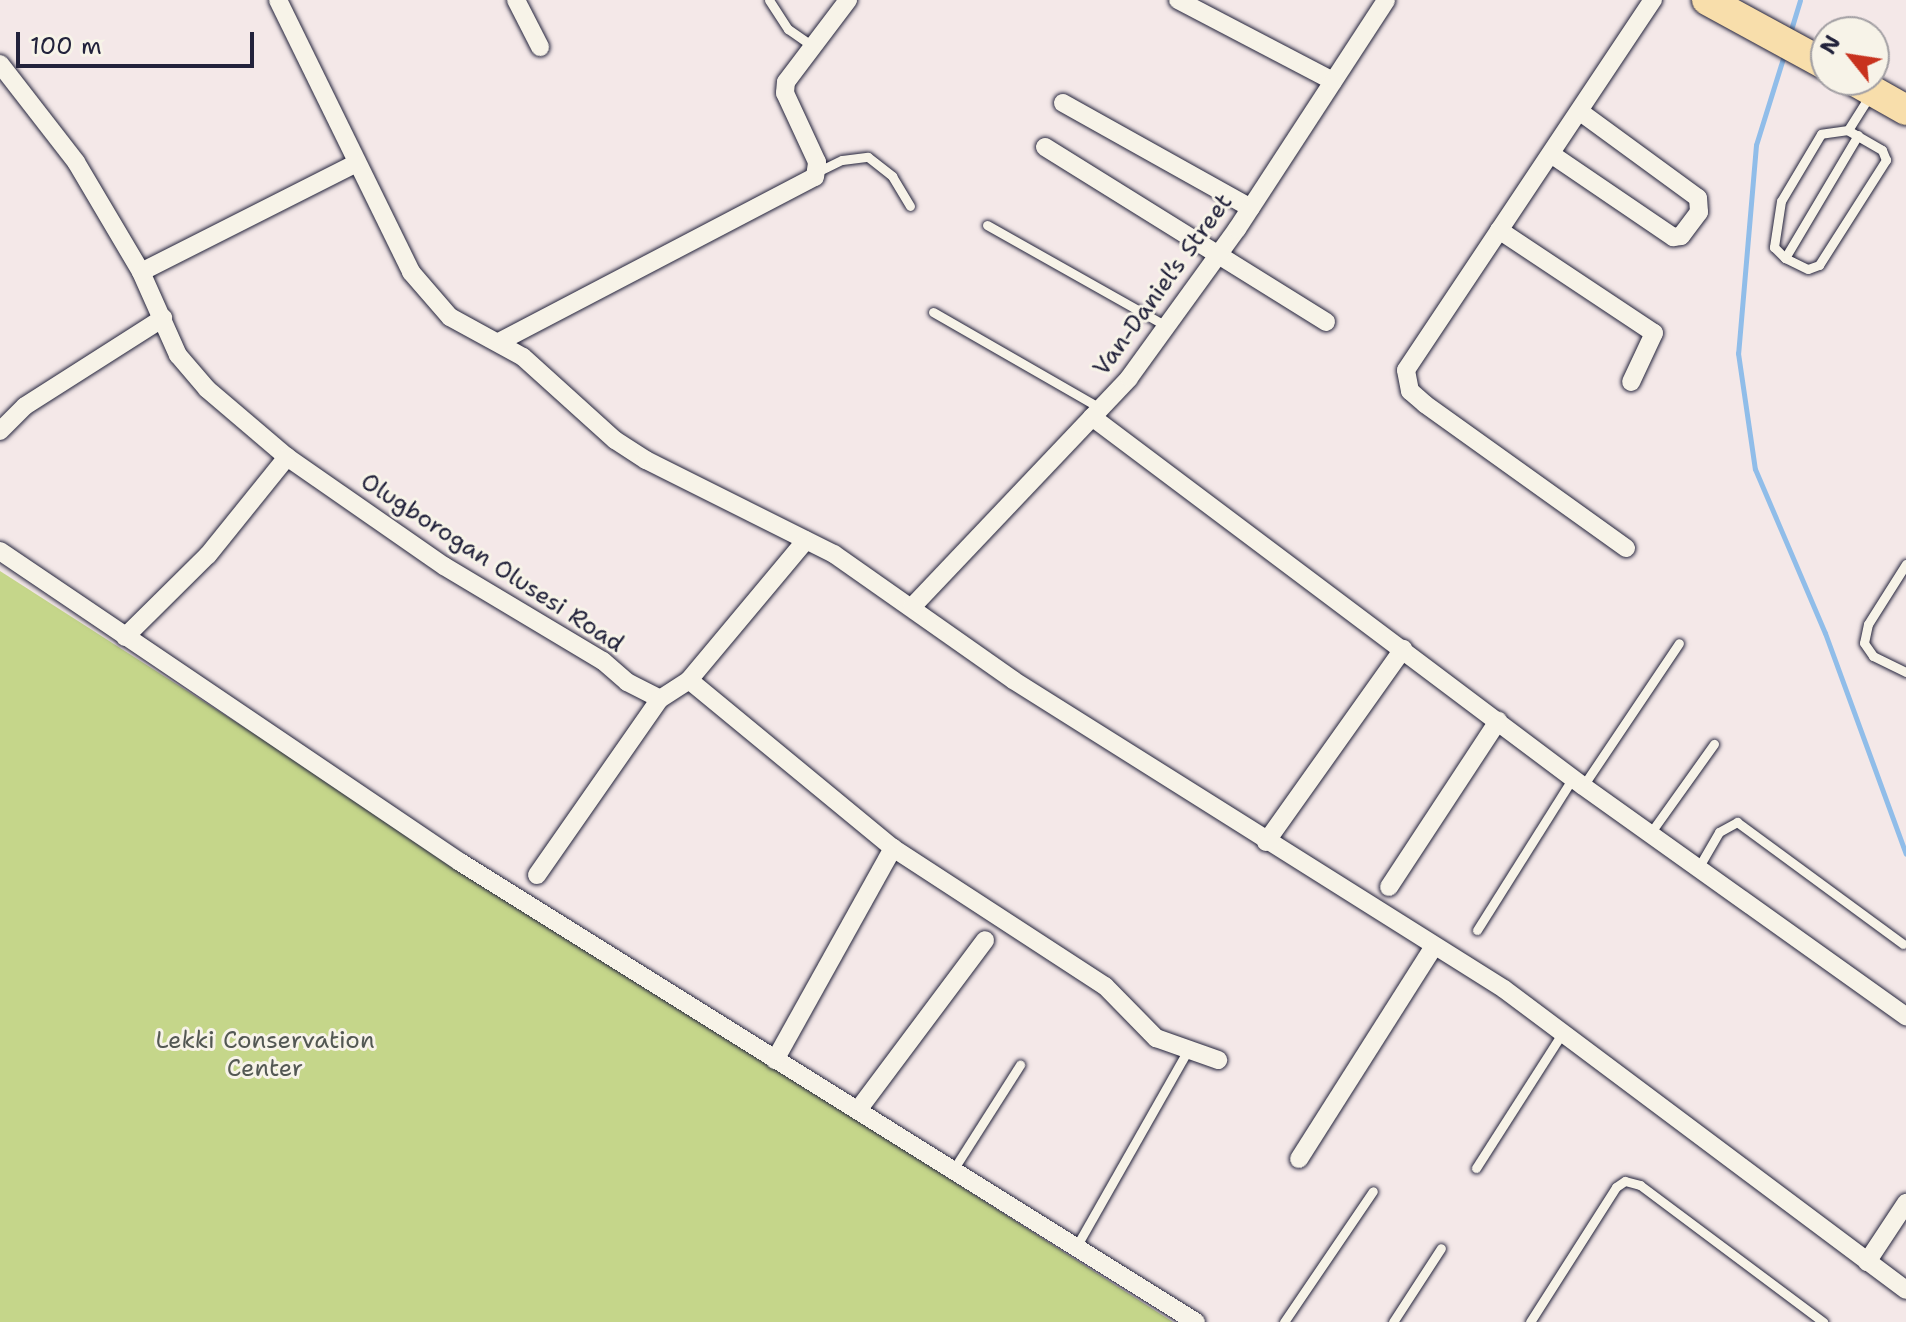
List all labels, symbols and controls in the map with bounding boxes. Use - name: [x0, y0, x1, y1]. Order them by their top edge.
- scale bar: [20, 16, 258, 66]
- north arrow: [1810, 16, 1890, 96]
- text: 100 m: [30, 30, 102, 62]
- text: N: [1814, 30, 1847, 60]
- street label: Van-Daniel’s Street: [1087, 188, 1239, 382]
- street label: Olugborogan Olusesi Road: [355, 467, 629, 659]
- park label: Lekki Conservation Center: [155, 1027, 375, 1083]

